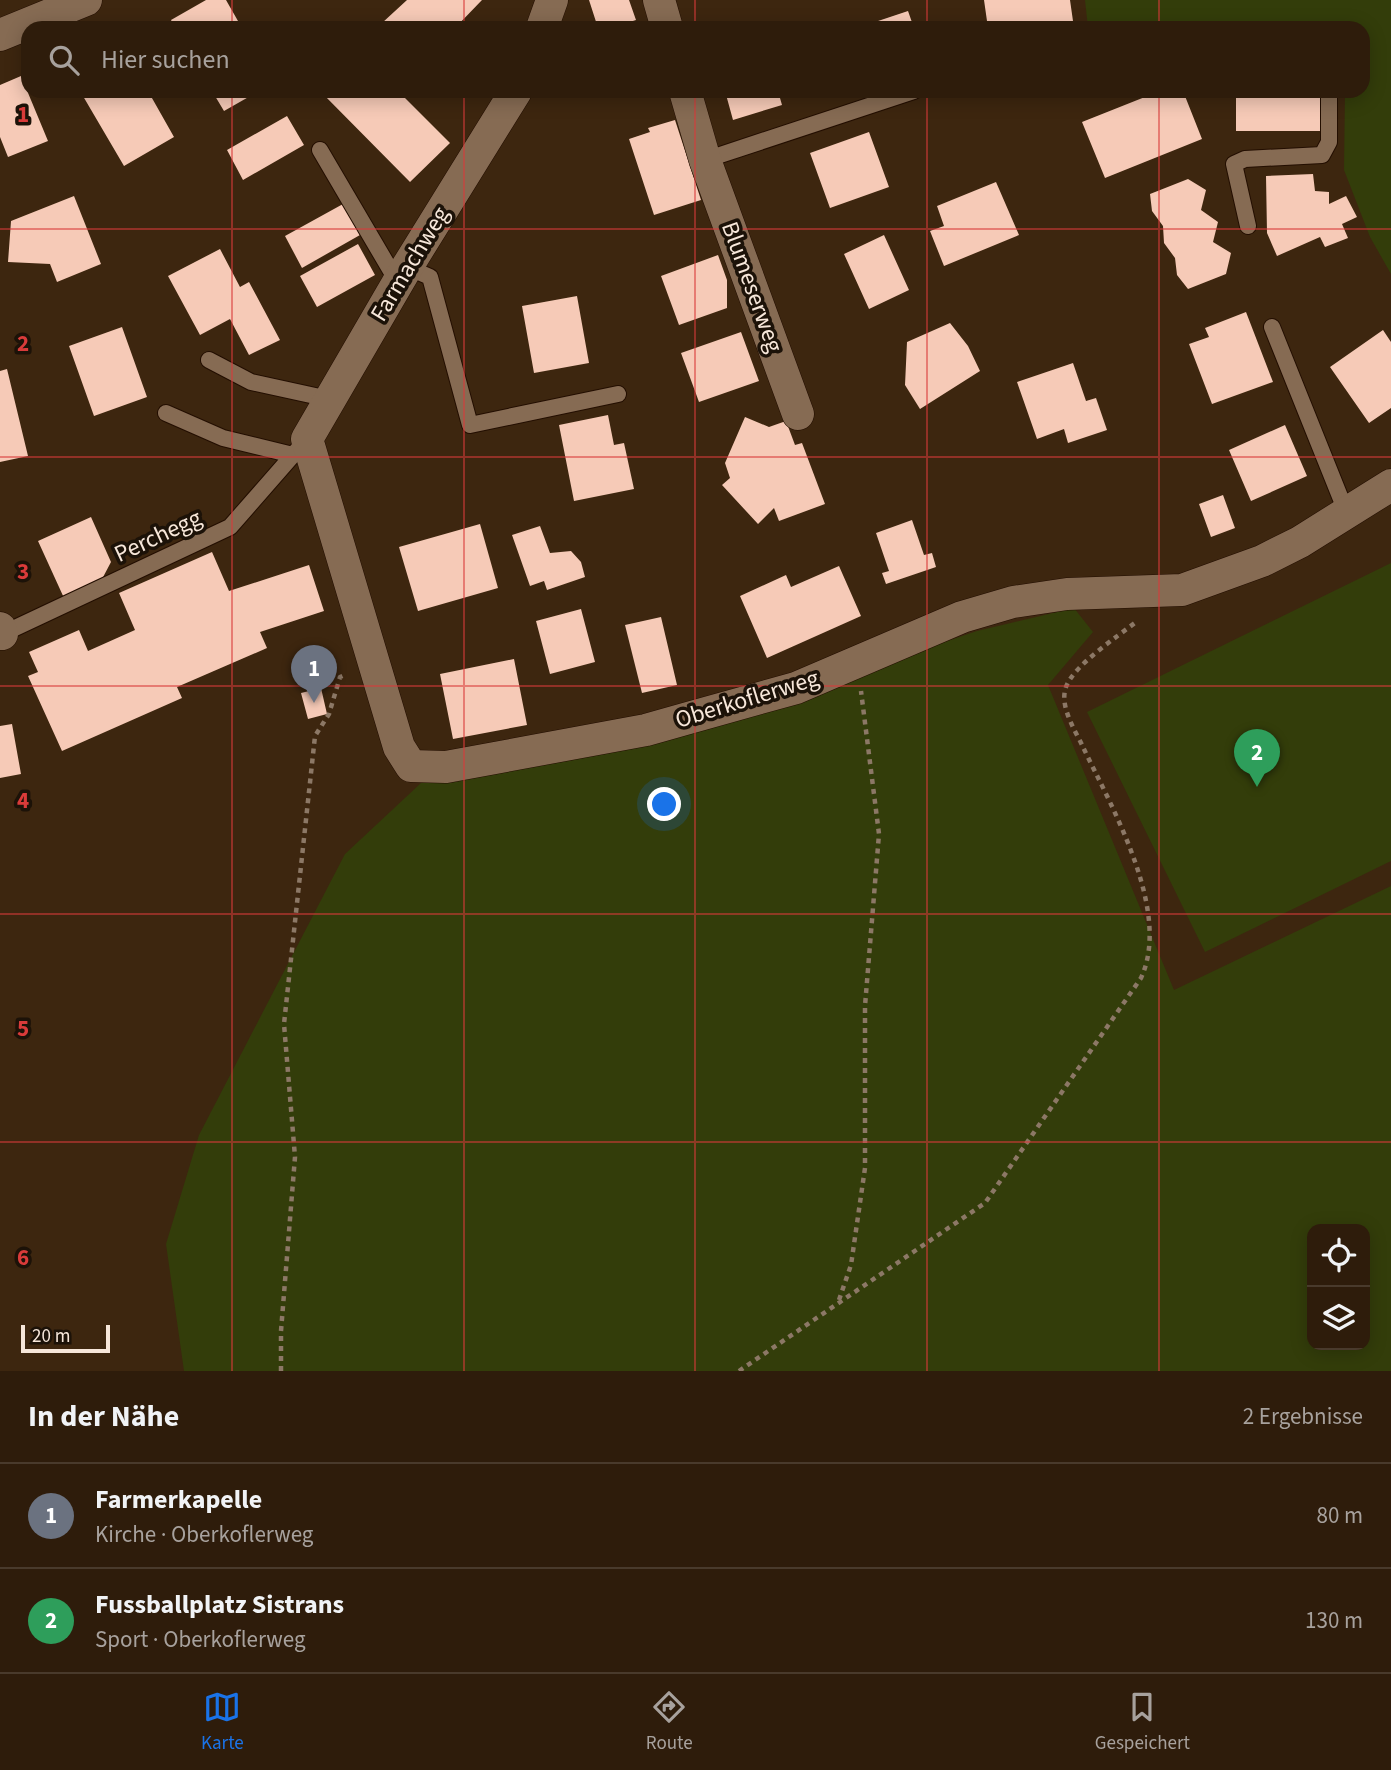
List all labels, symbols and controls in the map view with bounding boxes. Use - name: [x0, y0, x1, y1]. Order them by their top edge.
- search box: [21, 21, 1370, 98]
- icon: search: [45, 41, 83, 79]
- text: Hier suchen: [101, 41, 230, 78]
- text: 1: [17, 98, 29, 131]
- street label: Farmachweg: [362, 200, 458, 328]
- street label: Blumeserweg: [712, 217, 792, 357]
- text: 2: [17, 327, 29, 360]
- street label: Perchegg: [109, 501, 207, 571]
- text: 3: [17, 555, 29, 588]
- pin: 1: [291, 645, 337, 703]
- street label: Oberkoflerweg: [671, 661, 823, 737]
- pin: 2: [1234, 729, 1280, 787]
- text: 4: [17, 784, 29, 817]
- your location: [647, 787, 681, 821]
- text: 5: [17, 1012, 29, 1045]
- map controls: [1307, 1224, 1370, 1350]
- button: locate: [1307, 1224, 1370, 1287]
- text: 6: [17, 1241, 29, 1274]
- button: layers: [1307, 1287, 1370, 1350]
- scale bar: [21, 1322, 110, 1354]
- text: 20 m: [32, 1323, 70, 1350]
- text: In der Nähe: [28, 1395, 179, 1438]
- text: 2 Ergebnisse: [1243, 1400, 1363, 1433]
- text: Farmerkapelle: [95, 1481, 262, 1518]
- text: 1: [45, 1499, 57, 1532]
- text: 80 m: [1316, 1499, 1363, 1532]
- text: Kirche · Oberkoflerweg: [95, 1518, 313, 1551]
- text: Fussballplatz Sistrans: [95, 1586, 344, 1623]
- text: 2: [45, 1604, 57, 1637]
- text: 130 m: [1305, 1604, 1363, 1637]
- text: Sport · Oberkoflerweg: [95, 1623, 306, 1656]
- tab: Karte: [201, 1688, 244, 1757]
- tab: Route: [646, 1688, 693, 1757]
- tab: Gespeichert: [1095, 1688, 1190, 1757]

